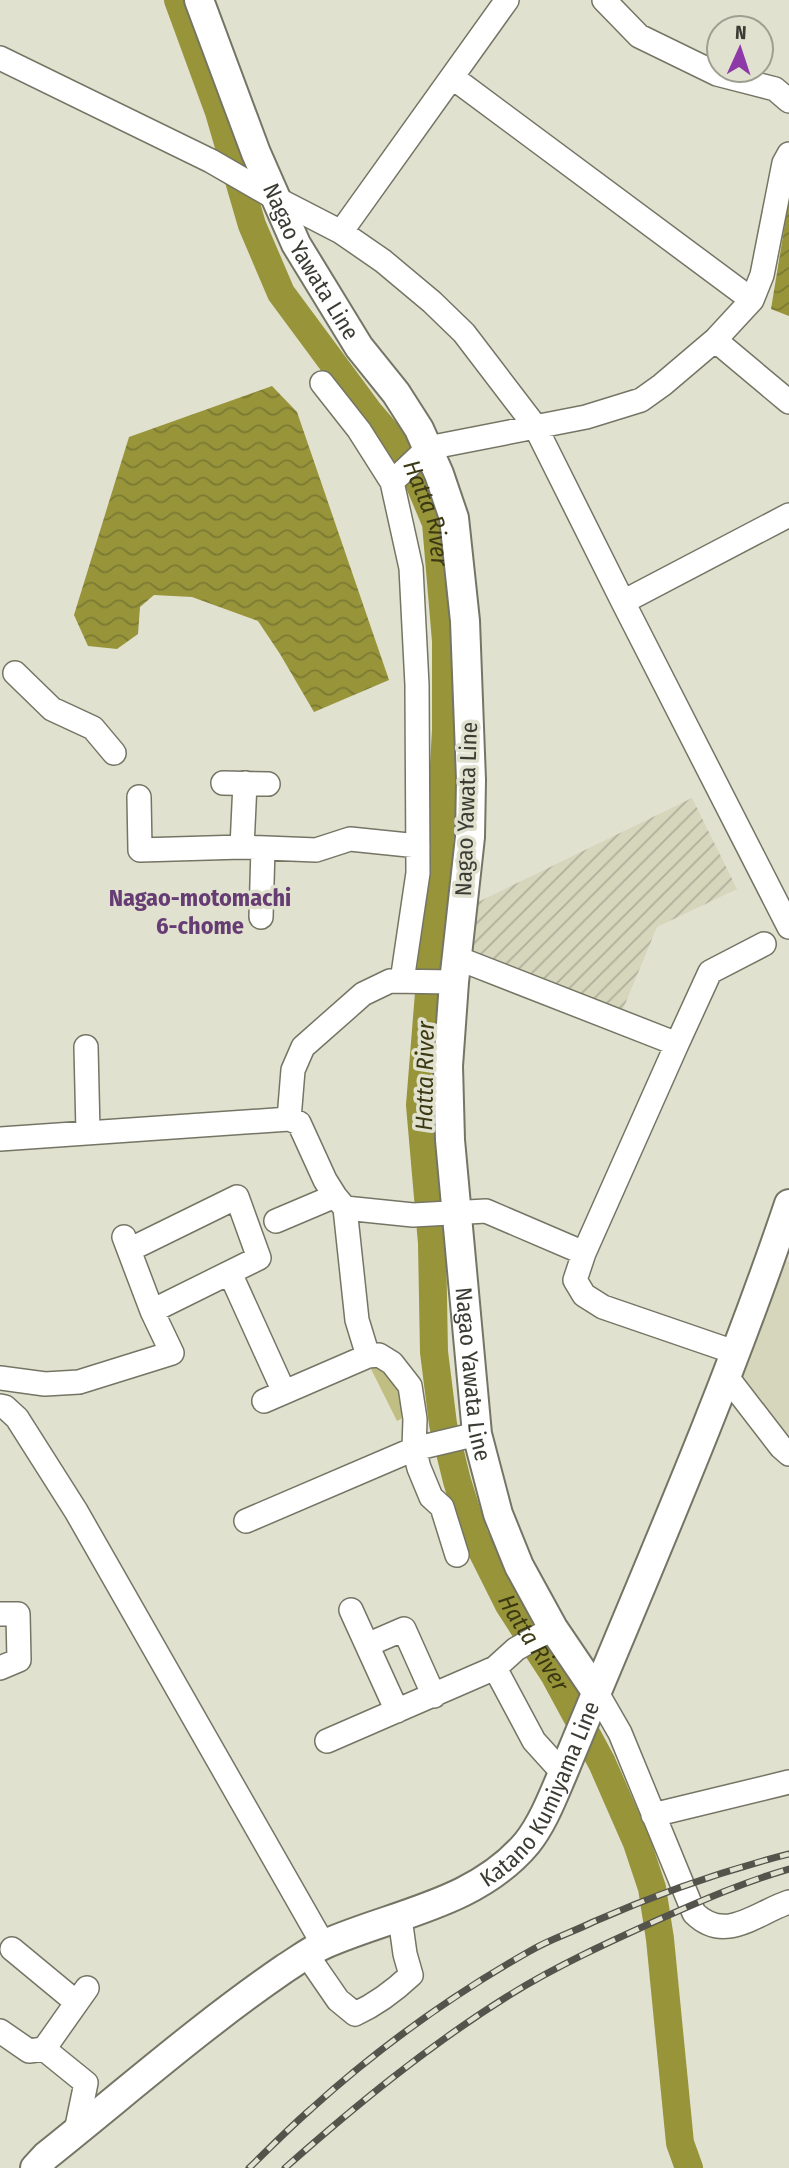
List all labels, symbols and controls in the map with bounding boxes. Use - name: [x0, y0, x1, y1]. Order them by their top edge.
- north arrow: [705, 14, 775, 84]
- text: N: [735, 21, 747, 44]
- street label: Nagao Yawata Line: [257, 179, 365, 345]
- water label: Hatta River: [397, 456, 454, 567]
- street label: Nagao Yawata Line: [449, 721, 483, 897]
- district label: Nagao-motomachi 6-chome: [109, 884, 291, 940]
- water label: Hatta River: [410, 1020, 440, 1131]
- street label: Nagao Yawata Line: [450, 1286, 497, 1464]
- water label: Hatta River: [492, 1590, 575, 1697]
- street label: Katano Kumiyama Line: [475, 1697, 605, 1893]

